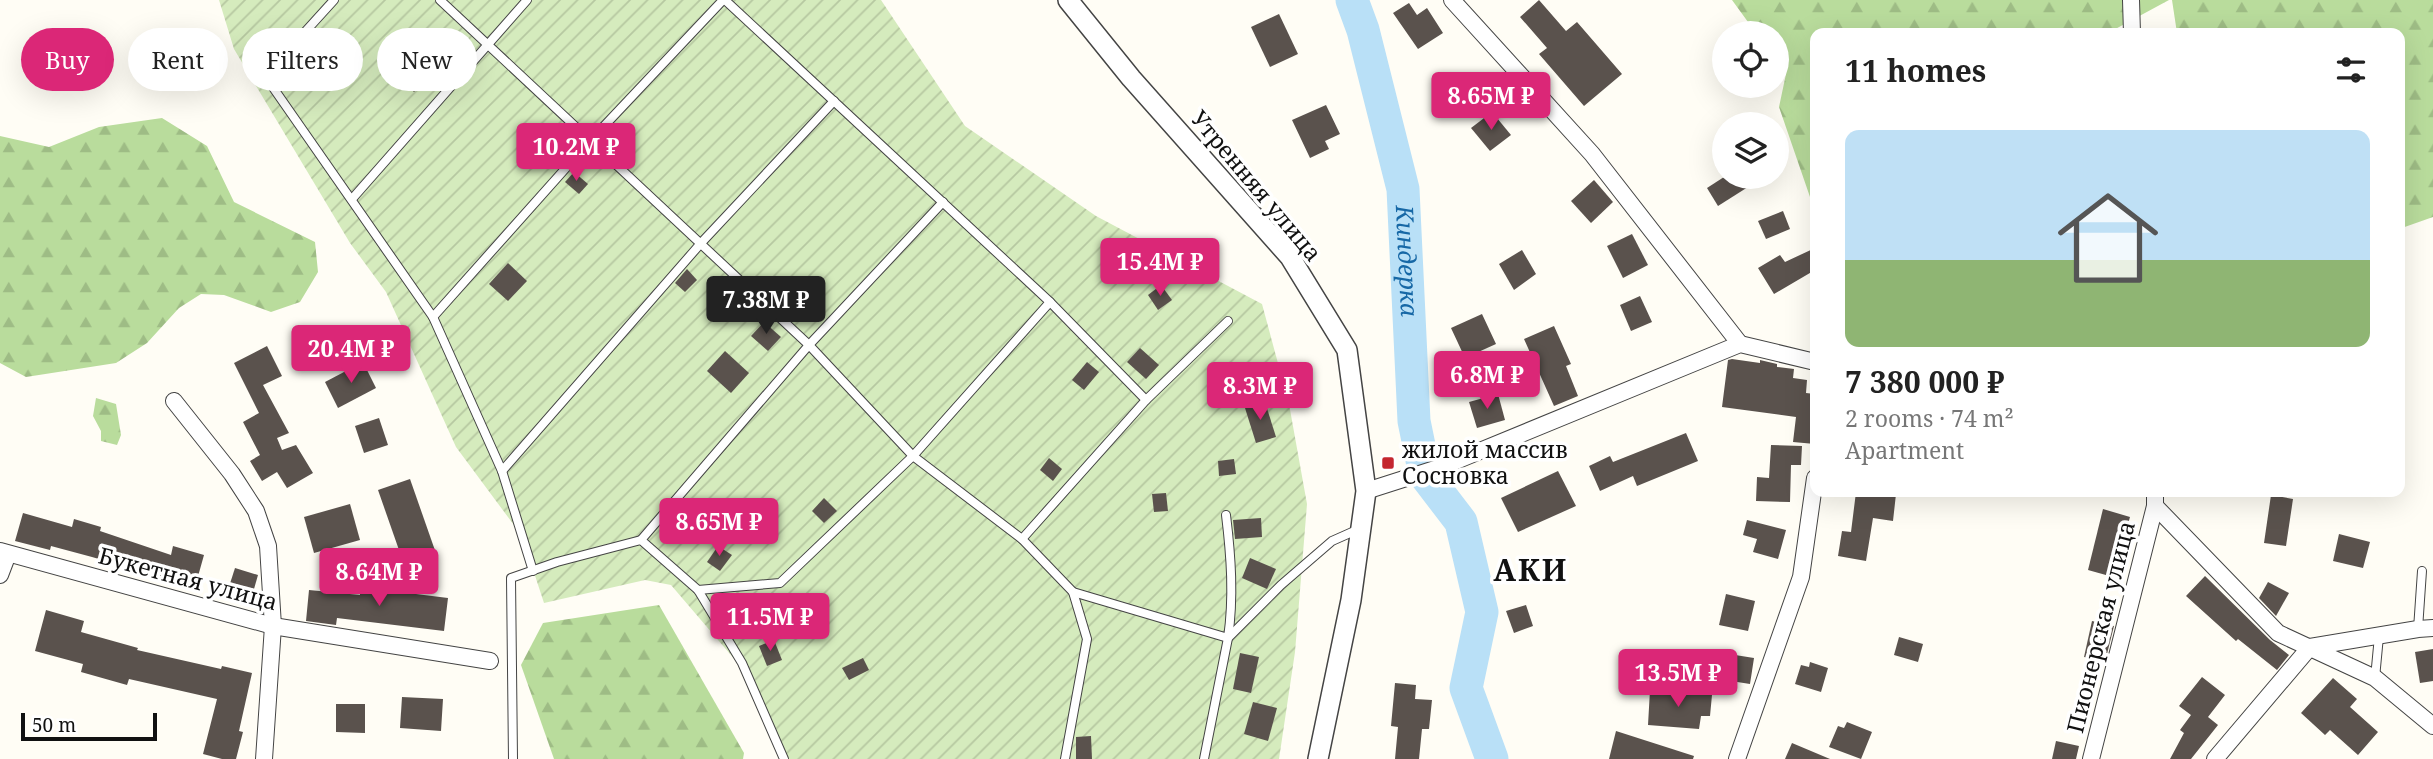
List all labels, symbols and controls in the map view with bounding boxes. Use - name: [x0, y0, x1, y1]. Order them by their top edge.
- map controls: [1712, 21, 1789, 189]
- button: locate: [1712, 21, 1789, 98]
- chip: Buy: [21, 28, 114, 91]
- chip: Rent: [128, 28, 228, 91]
- chip: Filters: [242, 28, 363, 91]
- chip: New: [377, 28, 477, 91]
- text: 11 homes: [1845, 50, 1986, 91]
- icon: filters: [2332, 51, 2370, 89]
- pin: 8.65M ₽: [1426, 72, 1556, 132]
- text: 8.65M ₽: [1447, 79, 1535, 111]
- street label: Утренняя улица: [1184, 103, 1329, 268]
- button: layers: [1712, 112, 1789, 189]
- pin: 10.2M ₽: [511, 124, 641, 183]
- text: 10.2M ₽: [532, 130, 620, 162]
- icon: home: [2045, 175, 2171, 301]
- water label: Киндерка: [1389, 203, 1427, 318]
- pin: 15.4M ₽: [1095, 238, 1225, 298]
- text: 15.4M ₽: [1116, 245, 1204, 277]
- pin: 7.38M ₽: [701, 276, 831, 336]
- text: 7.38M ₽: [722, 283, 810, 315]
- pin: 20.4M ₽: [286, 326, 416, 385]
- text: 20.4M ₽: [307, 332, 395, 364]
- pin: 6.8M ₽: [1430, 352, 1544, 411]
- text: 6.8M ₽: [1450, 358, 1524, 390]
- text: 7 380 000 ₽: [1845, 361, 2005, 402]
- pin: 8.3M ₽: [1203, 362, 1317, 422]
- text: 8.3M ₽: [1223, 369, 1297, 401]
- text: 2 rooms · 74 m²: [1845, 402, 2014, 434]
- place label: жилой массив Сосновка: [1402, 433, 1568, 491]
- text: Apartment: [1845, 434, 1964, 466]
- marker: жилой массив Сосновка: [1380, 455, 1396, 471]
- pin: 8.65M ₽: [654, 498, 784, 558]
- text: 8.65M ₽: [675, 505, 763, 537]
- street label: Пионерская улица: [2058, 517, 2142, 736]
- street label: Букетная улица: [95, 539, 281, 617]
- pin: 8.64M ₽: [314, 548, 444, 608]
- district label: АКИ: [1493, 549, 1569, 590]
- text: 8.64M ₽: [335, 555, 423, 587]
- pin: 11.5M ₽: [705, 594, 835, 653]
- text: 11.5M ₽: [726, 600, 814, 632]
- pin: 13.5M ₽: [1613, 650, 1743, 709]
- text: 13.5M ₽: [1634, 656, 1722, 688]
- scale bar: [21, 710, 158, 742]
- text: 50 m: [32, 712, 76, 738]

